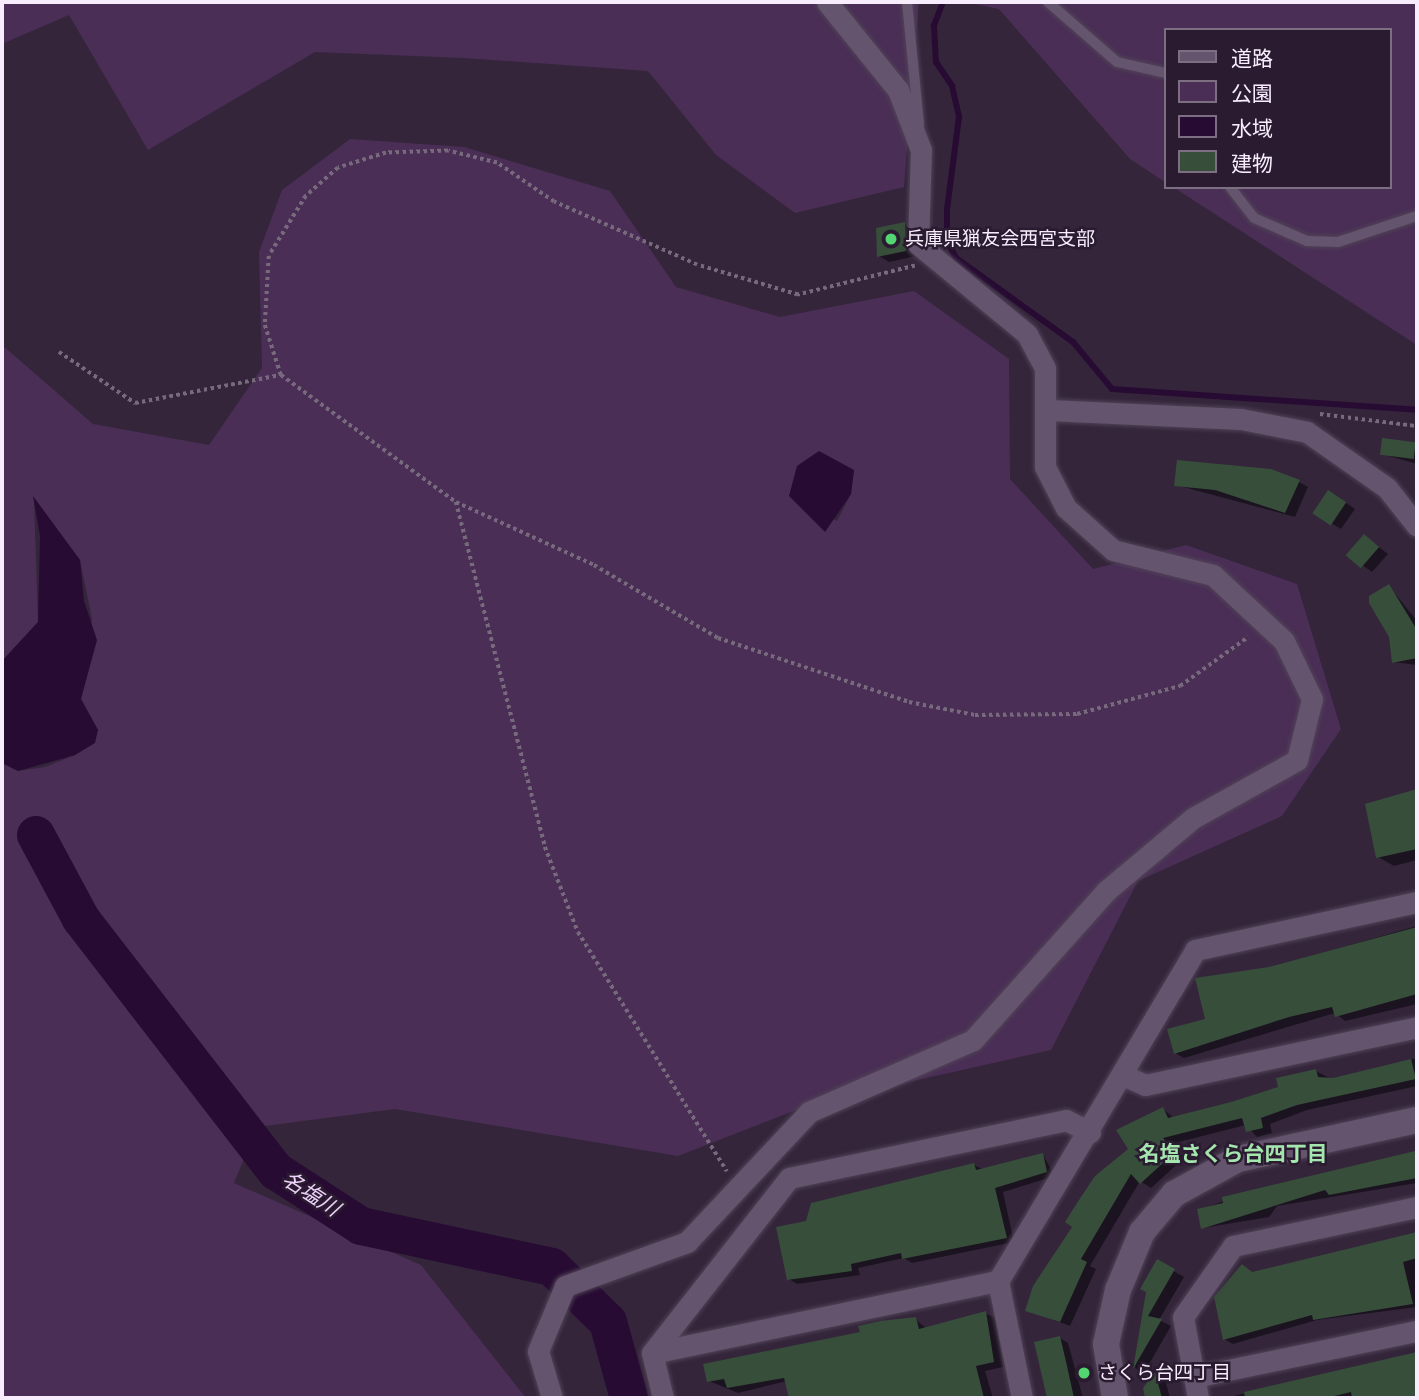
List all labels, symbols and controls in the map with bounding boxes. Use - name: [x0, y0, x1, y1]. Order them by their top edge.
- legend: [1164, 28, 1391, 189]
- text: 道路: [1231, 46, 1273, 71]
- text: 公園: [1231, 81, 1273, 106]
- text: 水域: [1231, 116, 1273, 141]
- text: 建物: [1231, 151, 1273, 176]
- place label: 兵庫県猟友会西宮支部: [905, 228, 1095, 250]
- marker: 兵庫県猟友会西宮支部: [883, 231, 899, 247]
- district label: 名塩さくら台四丁目: [1139, 1141, 1327, 1167]
- water label: 名塩川: [278, 1166, 344, 1222]
- place label: さくら台四丁目: [1098, 1362, 1231, 1384]
- marker: さくら台四丁目: [1076, 1365, 1092, 1381]

